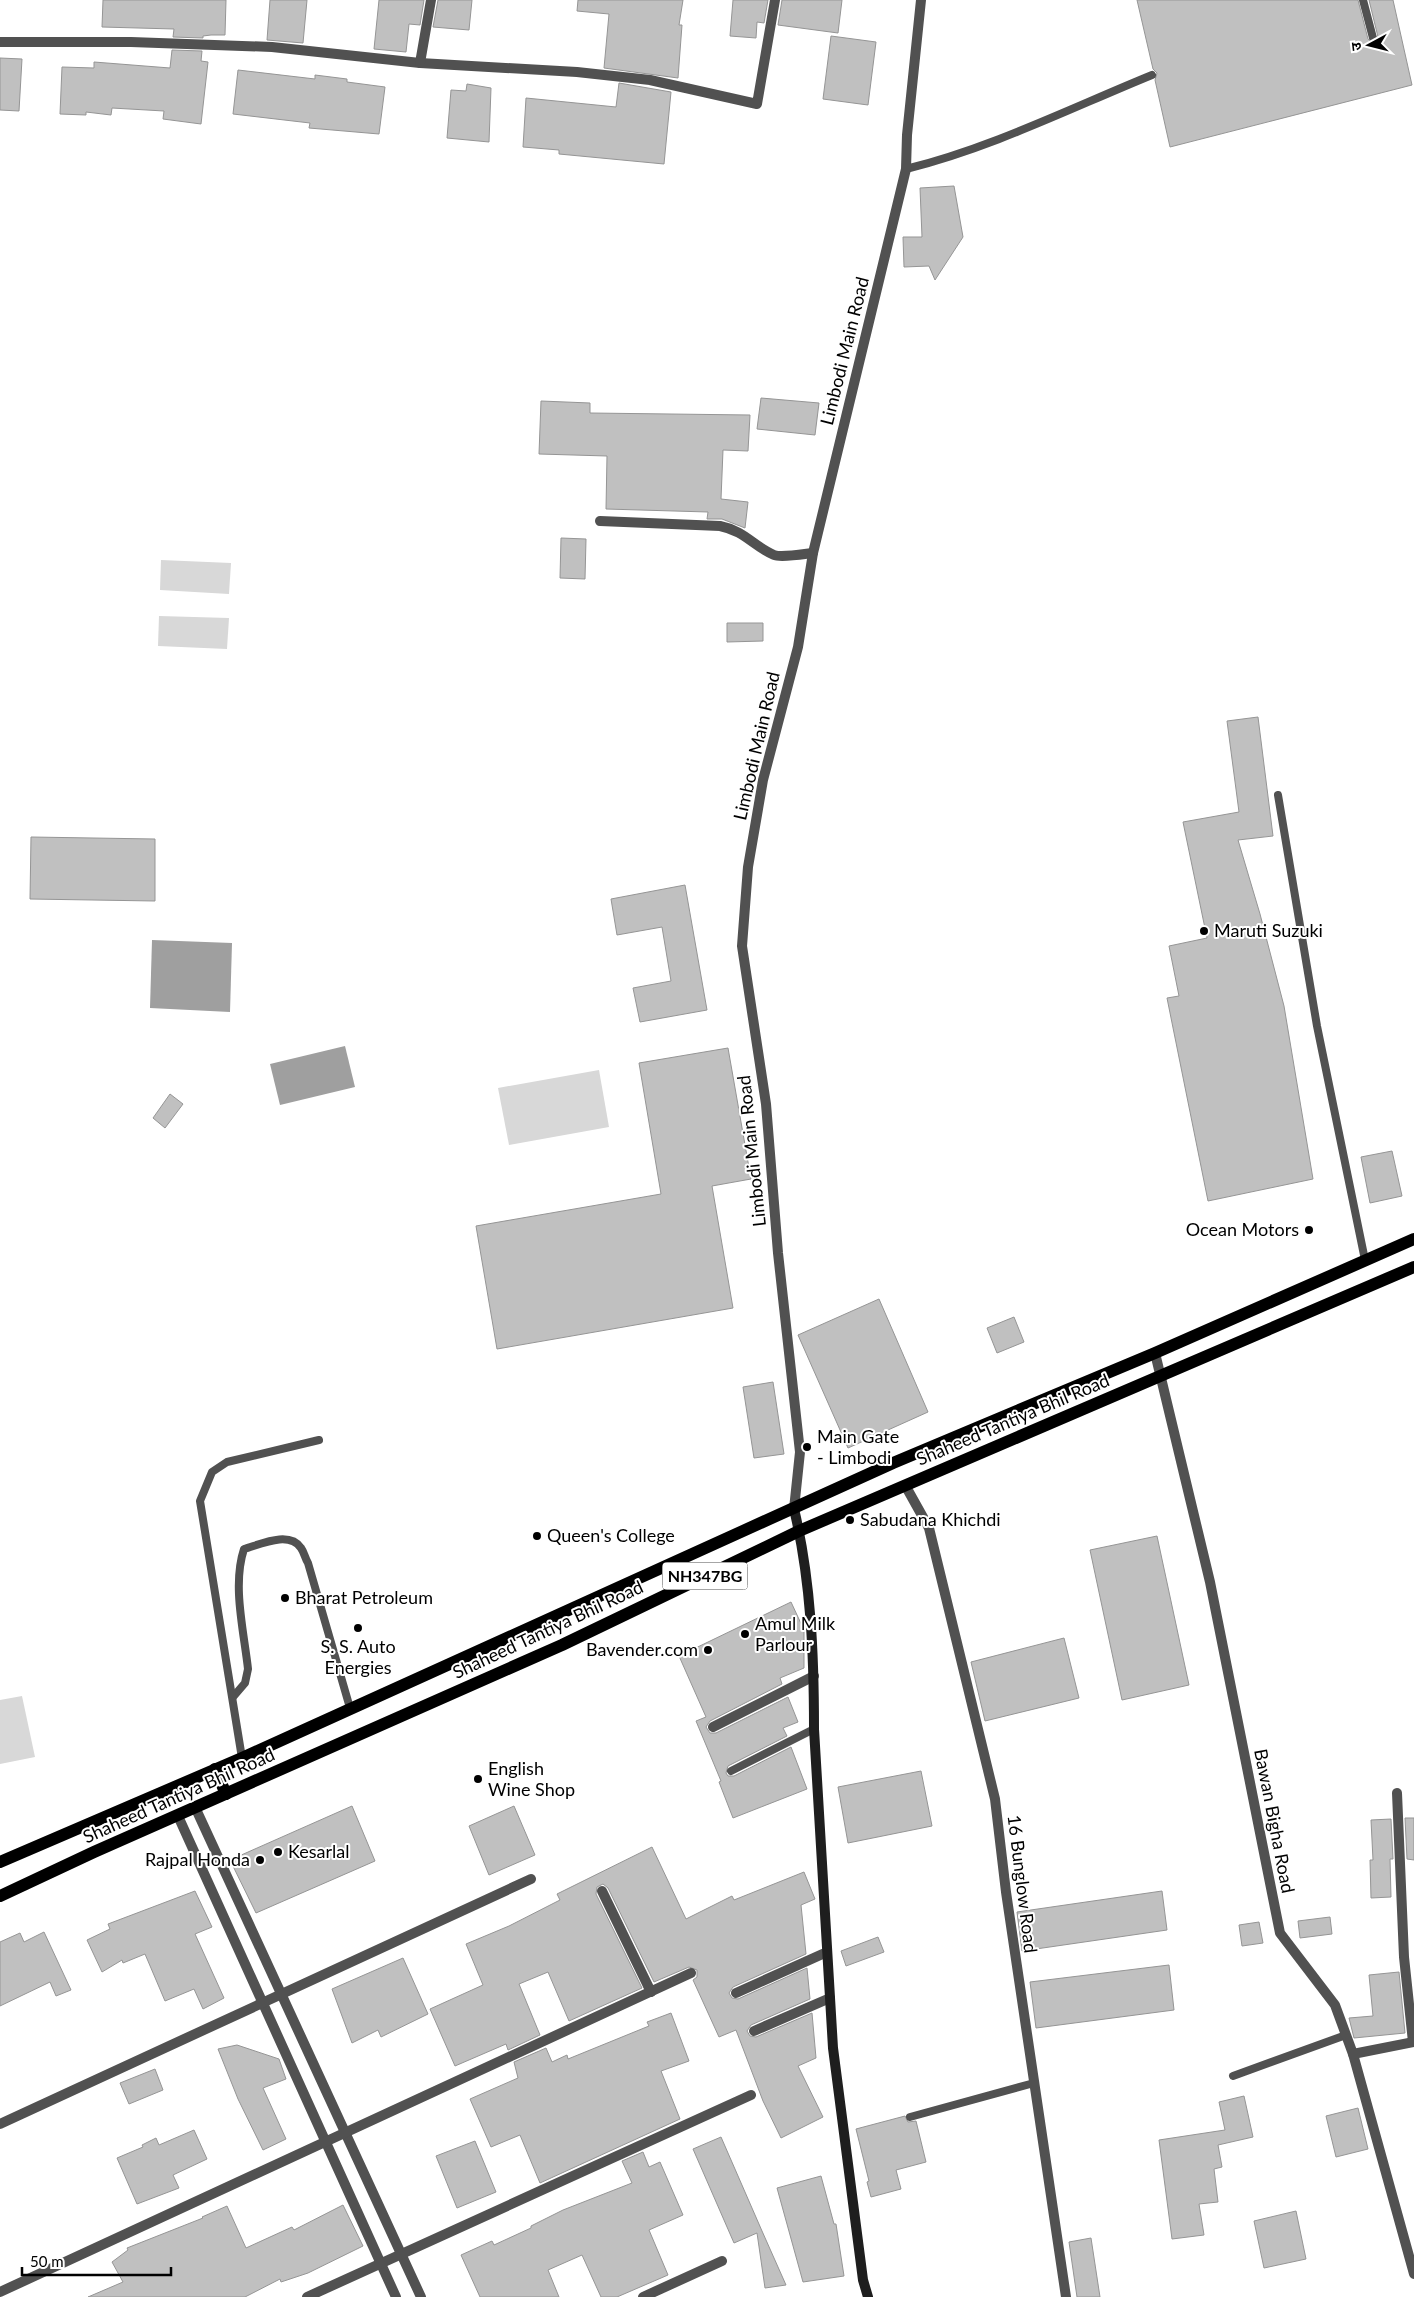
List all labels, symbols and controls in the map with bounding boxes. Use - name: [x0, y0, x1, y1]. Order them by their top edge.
- north arrow: [1344, 20, 1394, 70]
- text: उ: [1347, 41, 1365, 52]
- street label: Limbodi Main Road: [815, 274, 873, 427]
- street label: Limbodi Main Road: [728, 669, 784, 822]
- place label: Maruti Suzuki: [1214, 919, 1323, 941]
- marker: Maruti Suzuki: [1198, 925, 1210, 937]
- street label: Limbodi Main Road: [732, 1074, 770, 1228]
- place label: Ocean Motors: [1186, 1218, 1299, 1240]
- marker: Ocean Motors: [1303, 1224, 1315, 1236]
- street label: Shaheed Tantiya Bhil Road: [913, 1368, 1112, 1470]
- place label: Main Gate - Limbodi: [817, 1425, 899, 1468]
- marker: Main Gate - Limbodi: [801, 1441, 813, 1453]
- place label: Sabudana Khichdi: [860, 1508, 1001, 1530]
- marker: Sabudana Khichdi: [844, 1514, 856, 1526]
- place label: Queen's College: [547, 1524, 675, 1546]
- marker: Queen's College: [531, 1530, 543, 1542]
- road number: NH347BG: [662, 1562, 748, 1590]
- street label: Shaheed Tantiya Bhil Road: [449, 1575, 646, 1683]
- place label: Bharat Petroleum: [295, 1586, 433, 1608]
- marker: Bharat Petroleum: [279, 1592, 291, 1604]
- place label: Amul Milk Parlour: [755, 1612, 836, 1655]
- marker: S. S. Auto Energies: [352, 1622, 364, 1634]
- marker: Amul Milk Parlour: [739, 1628, 751, 1640]
- place label: S. S. Auto Energies: [320, 1635, 396, 1678]
- place label: Bavender.com: [586, 1638, 698, 1660]
- marker: Bavender.com: [702, 1644, 714, 1656]
- street label: Shaheed Tantiya Bhil Road: [79, 1743, 278, 1847]
- street label: Bawan Bigha Road: [1250, 1747, 1300, 1895]
- place label: English Wine Shop: [488, 1757, 575, 1800]
- marker: English Wine Shop: [472, 1773, 484, 1785]
- street label: 16 Bunglow Road: [1004, 1814, 1042, 1954]
- place label: Kesarlal: [288, 1840, 349, 1862]
- marker: Kesarlal: [272, 1846, 284, 1858]
- place label: Rajpal Honda: [145, 1848, 250, 1870]
- marker: Rajpal Honda: [254, 1854, 266, 1866]
- scale bar: [22, 2244, 171, 2276]
- text: 50 m: [30, 2252, 64, 2270]

